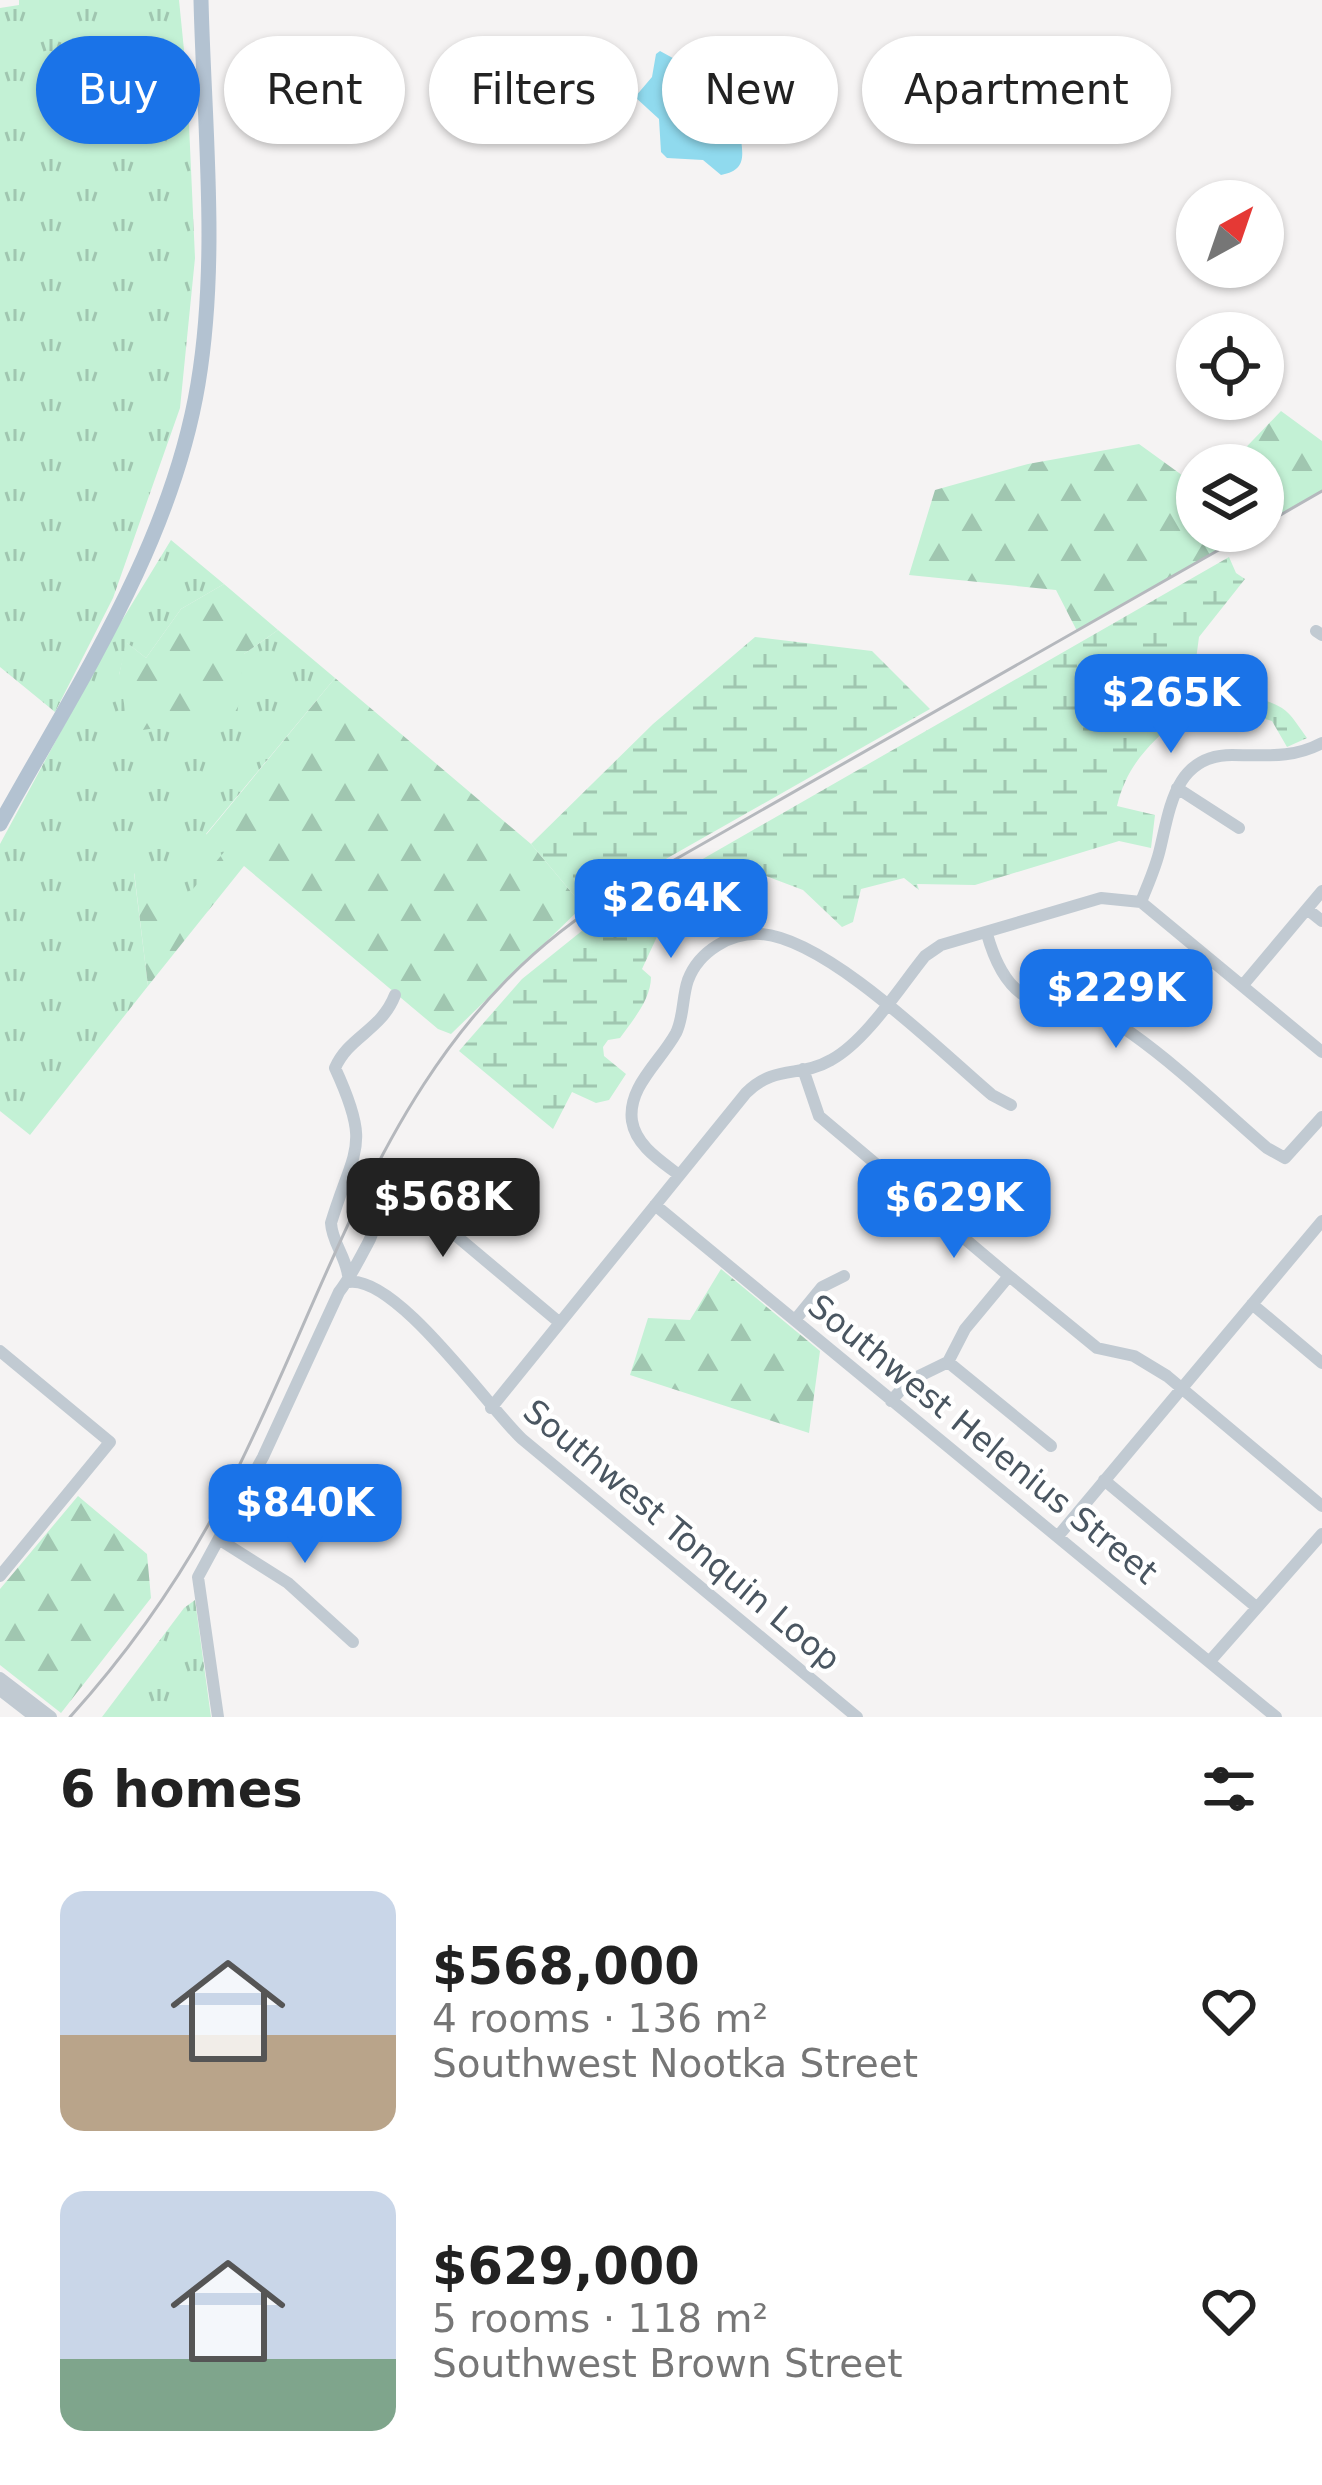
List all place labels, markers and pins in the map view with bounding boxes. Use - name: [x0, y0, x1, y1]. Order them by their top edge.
- pin: $265K: [1087, 654, 1255, 756]
- pin: $264K: [587, 859, 755, 961]
- pin: $229K: [1032, 949, 1200, 1051]
- pin: $568K: [359, 1158, 527, 1260]
- pin: $629K: [870, 1159, 1038, 1261]
- pin: $840K: [221, 1464, 389, 1566]

